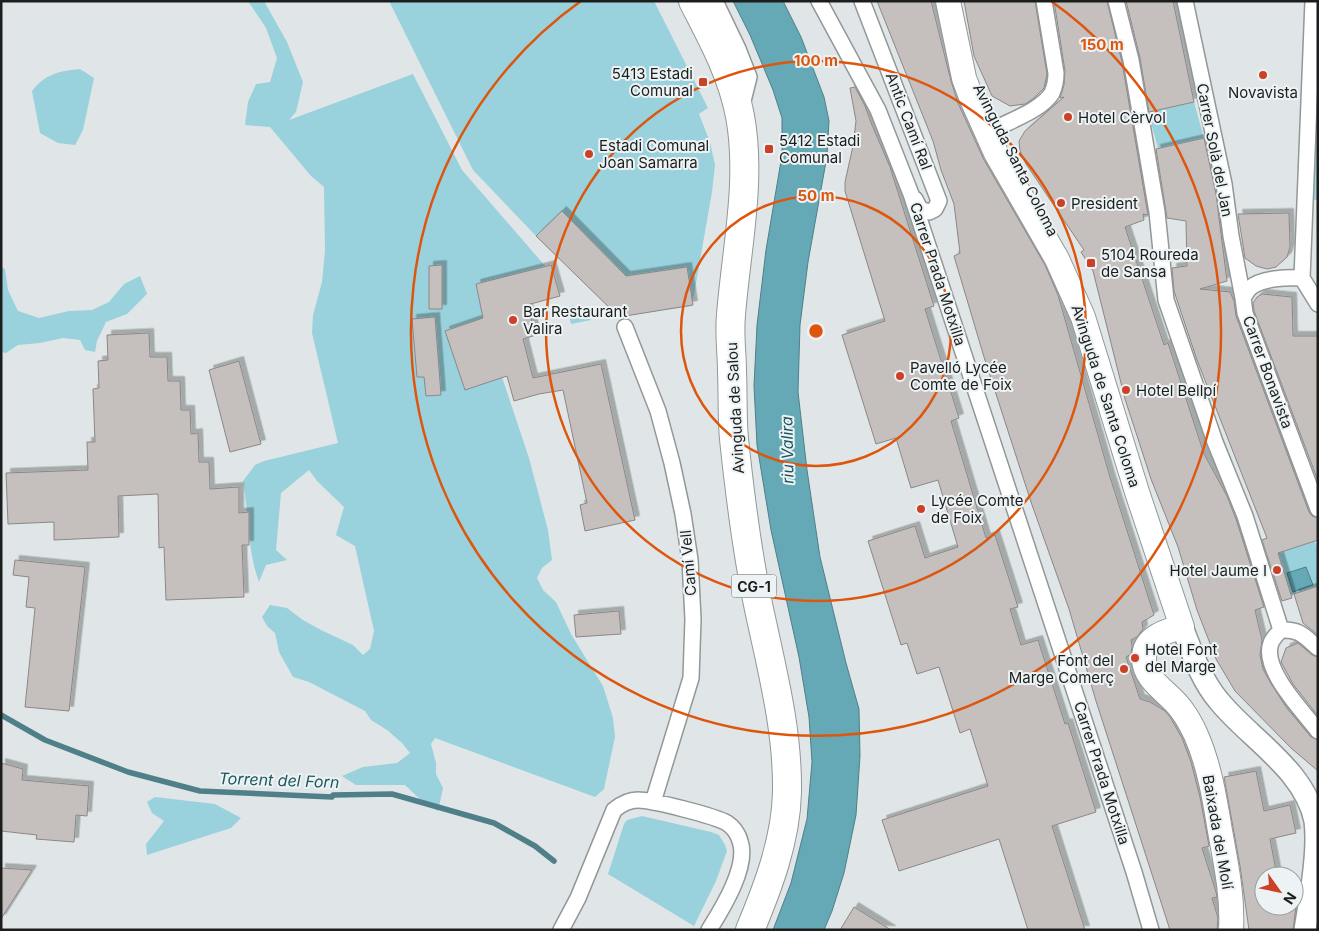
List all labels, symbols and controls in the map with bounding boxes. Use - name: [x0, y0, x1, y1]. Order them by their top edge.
- text: 150 m: [1080, 35, 1124, 54]
- text: 100 m: [794, 51, 838, 70]
- place label: 5413 Estadi Comunal: [612, 64, 693, 100]
- marker: Novavista: [1257, 69, 1269, 81]
- street label: Antic Camí Ral: [882, 70, 936, 172]
- marker: 5413 Estadi Comunal: [697, 76, 709, 88]
- street label: Avinguda Santa Coloma: [969, 80, 1063, 240]
- street label: Carrer Solà del Jan: [1193, 82, 1237, 218]
- place label: Novavista: [1228, 83, 1298, 102]
- place label: Hotel Cèrvol: [1078, 108, 1166, 127]
- marker: Hotel Cèrvol: [1062, 111, 1074, 123]
- place label: 5412 Estadi Comunal: [779, 131, 860, 167]
- place label: Estadi Comunal Joan Samarra: [599, 136, 709, 172]
- marker: 5412 Estadi Comunal: [763, 143, 775, 155]
- marker: Estadi Comunal Joan Samarra: [583, 148, 595, 160]
- text: 50 m: [798, 186, 834, 205]
- place label: President: [1071, 194, 1138, 213]
- marker: President: [1055, 197, 1067, 209]
- street label: Carrer Prada Motxilla: [906, 200, 970, 348]
- place label: 5104 Roureda de Sansa: [1101, 245, 1199, 281]
- marker: 5104 Roureda de Sansa: [1085, 257, 1097, 269]
- place label: Bar Restaurant Valira: [523, 302, 627, 338]
- street label: Avinguda de Santa Coloma: [1067, 302, 1145, 490]
- street label: Carrer Bonavista: [1239, 313, 1297, 431]
- marker: Bar Restaurant Valira: [507, 314, 519, 326]
- centre of rings: [807, 322, 825, 340]
- street label: Avinguda de Salou: [722, 342, 748, 474]
- place label: Pavelló Lycée Comte de Foix: [910, 358, 1012, 394]
- marker: Pavelló Lycée Comte de Foix: [894, 370, 906, 382]
- place label: Hotel Bellpí: [1136, 381, 1217, 400]
- marker: Hotel Bellpí: [1120, 384, 1132, 396]
- water label: riu Valira: [776, 416, 798, 484]
- place label: Lycée Comte de Foix: [931, 491, 1023, 527]
- marker: Lycée Comte de Foix: [915, 503, 927, 515]
- street label: Camí Vell: [676, 529, 700, 597]
- place label: Hotel Jaume I: [1170, 561, 1267, 580]
- marker: Hotel Jaume I: [1271, 564, 1283, 576]
- road number: CG-1: [732, 574, 776, 598]
- place label: Hotel Font del Marge: [1145, 640, 1218, 676]
- place label: Font del Marge Comerç: [1009, 651, 1114, 687]
- marker: Hotel Font del Marge: [1129, 652, 1141, 664]
- marker: Font del Marge Comerç: [1118, 663, 1130, 675]
- street label: Carrer Prada Motxilla: [1070, 699, 1134, 847]
- water label: Torrent del Forn: [218, 768, 340, 792]
- street label: Baixada del Molí: [1199, 773, 1237, 891]
- north arrow: [1254, 866, 1304, 916]
- text: N: [1280, 889, 1300, 907]

